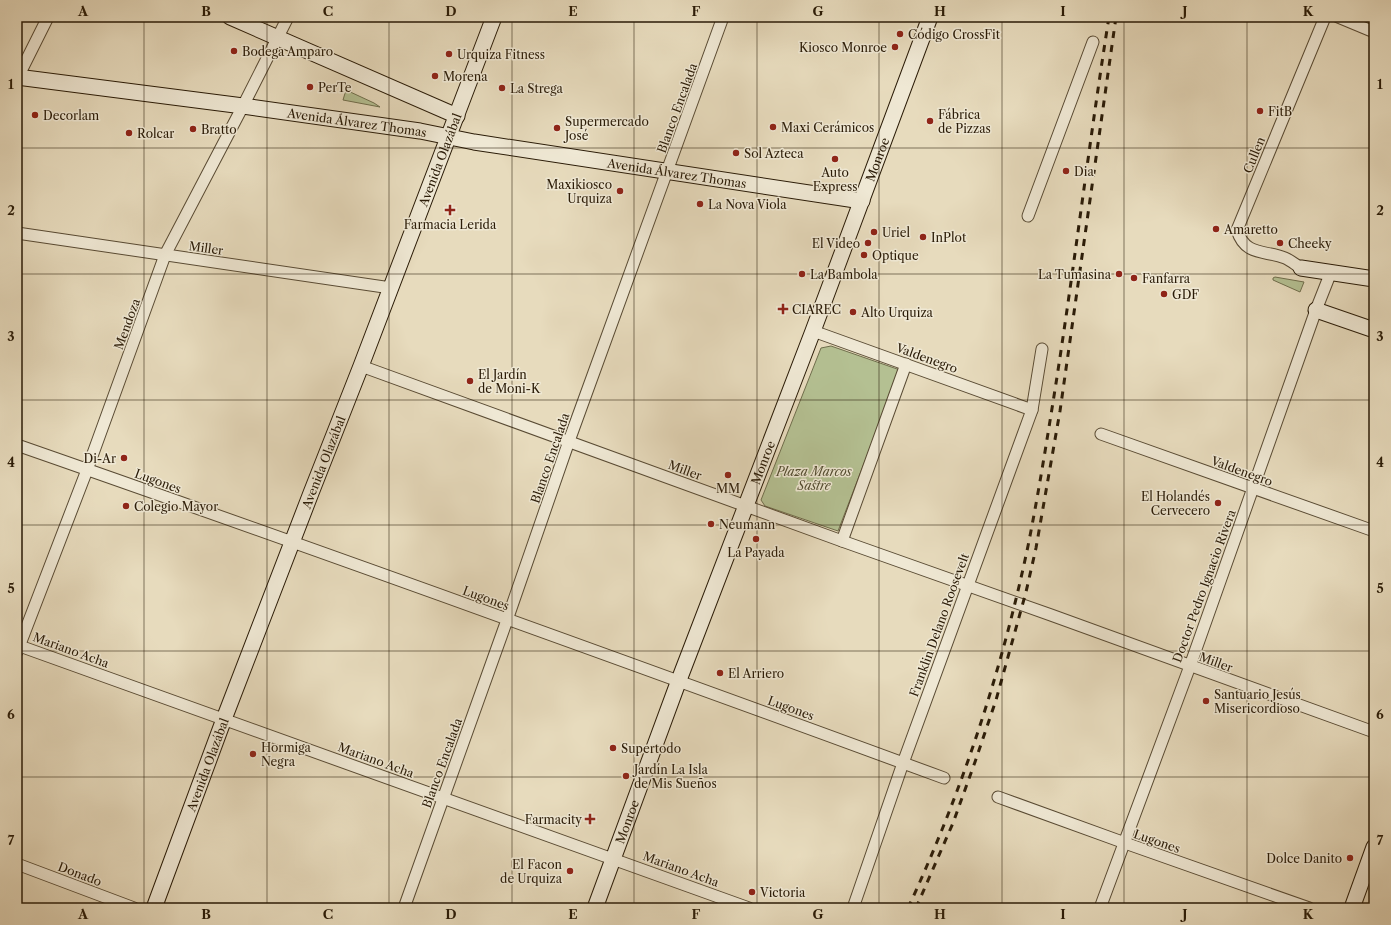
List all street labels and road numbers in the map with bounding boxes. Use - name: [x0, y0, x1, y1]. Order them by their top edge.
- street label: Blanco Encalada: [654, 60, 700, 155]
- street label: Avenida Álvarez Thomas: [285, 105, 428, 140]
- street label: Avenida Olazábal: [415, 111, 464, 209]
- street label: Cullen: [1240, 134, 1268, 175]
- street label: Monroe: [862, 135, 892, 183]
- street label: Avenida Álvarez Thomas: [605, 155, 748, 191]
- street label: Miller: [188, 238, 224, 258]
- street label: Mendoza: [111, 296, 143, 352]
- street label: Valdenegro: [893, 340, 960, 376]
- street label: Blanco Encalada: [528, 410, 573, 505]
- street label: Avenida Olazábal: [298, 413, 348, 512]
- street label: Monroe: [747, 438, 778, 486]
- street label: Valdenegro: [1208, 453, 1275, 489]
- street label: Miller: [666, 457, 704, 483]
- street label: Lugones: [133, 466, 183, 496]
- street label: Doctor Pedro Ignacio Rivera: [1169, 507, 1239, 665]
- street label: Franklin Delano Roosevelt: [906, 550, 972, 699]
- street label: Lugones: [461, 583, 511, 613]
- street label: Mariano Acha: [31, 629, 112, 671]
- street label: Miller: [1197, 649, 1235, 675]
- street label: Lugones: [766, 693, 816, 723]
- street label: Avenida Olazábal: [183, 715, 231, 814]
- street label: Blanco Encalada: [419, 715, 465, 810]
- street label: Mariano Acha: [336, 739, 417, 781]
- street label: Monroe: [612, 797, 642, 846]
- street label: Lugones: [1132, 826, 1182, 856]
- street label: Mariano Acha: [641, 848, 722, 890]
- street label: Donado: [56, 859, 104, 889]

